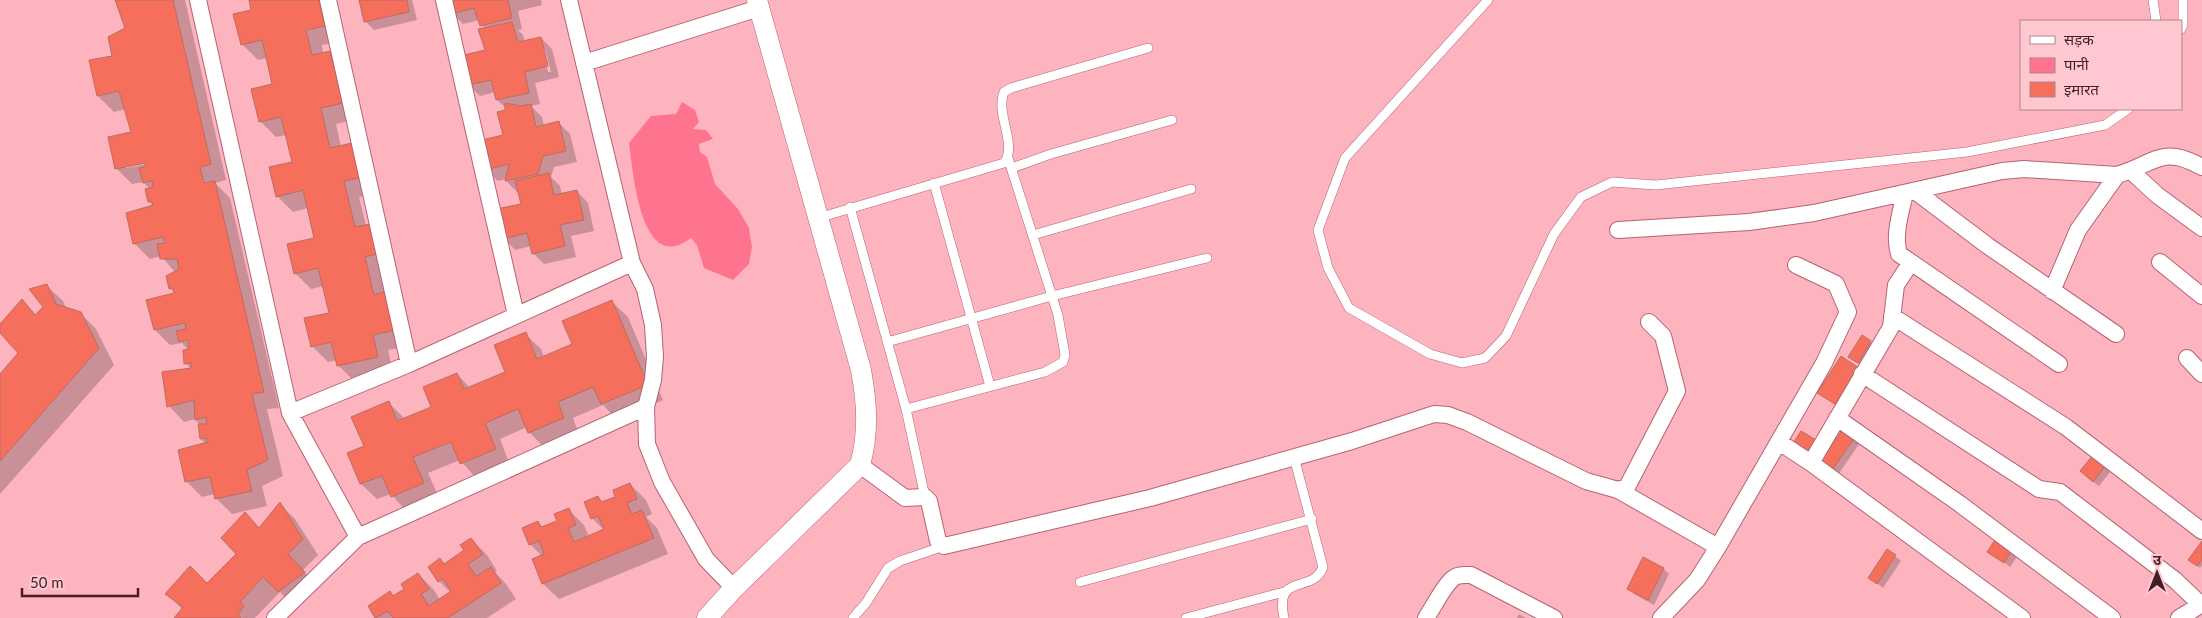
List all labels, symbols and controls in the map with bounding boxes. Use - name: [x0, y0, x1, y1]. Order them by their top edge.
- legend: [2020, 20, 2182, 110]
- text: सड़क: [2064, 30, 2094, 48]
- text: पानी: [2064, 55, 2090, 73]
- text: इमारत: [2064, 80, 2099, 98]
- north arrow: [2132, 548, 2182, 598]
- text: उ: [2153, 551, 2162, 568]
- scale bar: [22, 566, 139, 598]
- text: 50 m: [30, 573, 64, 591]

